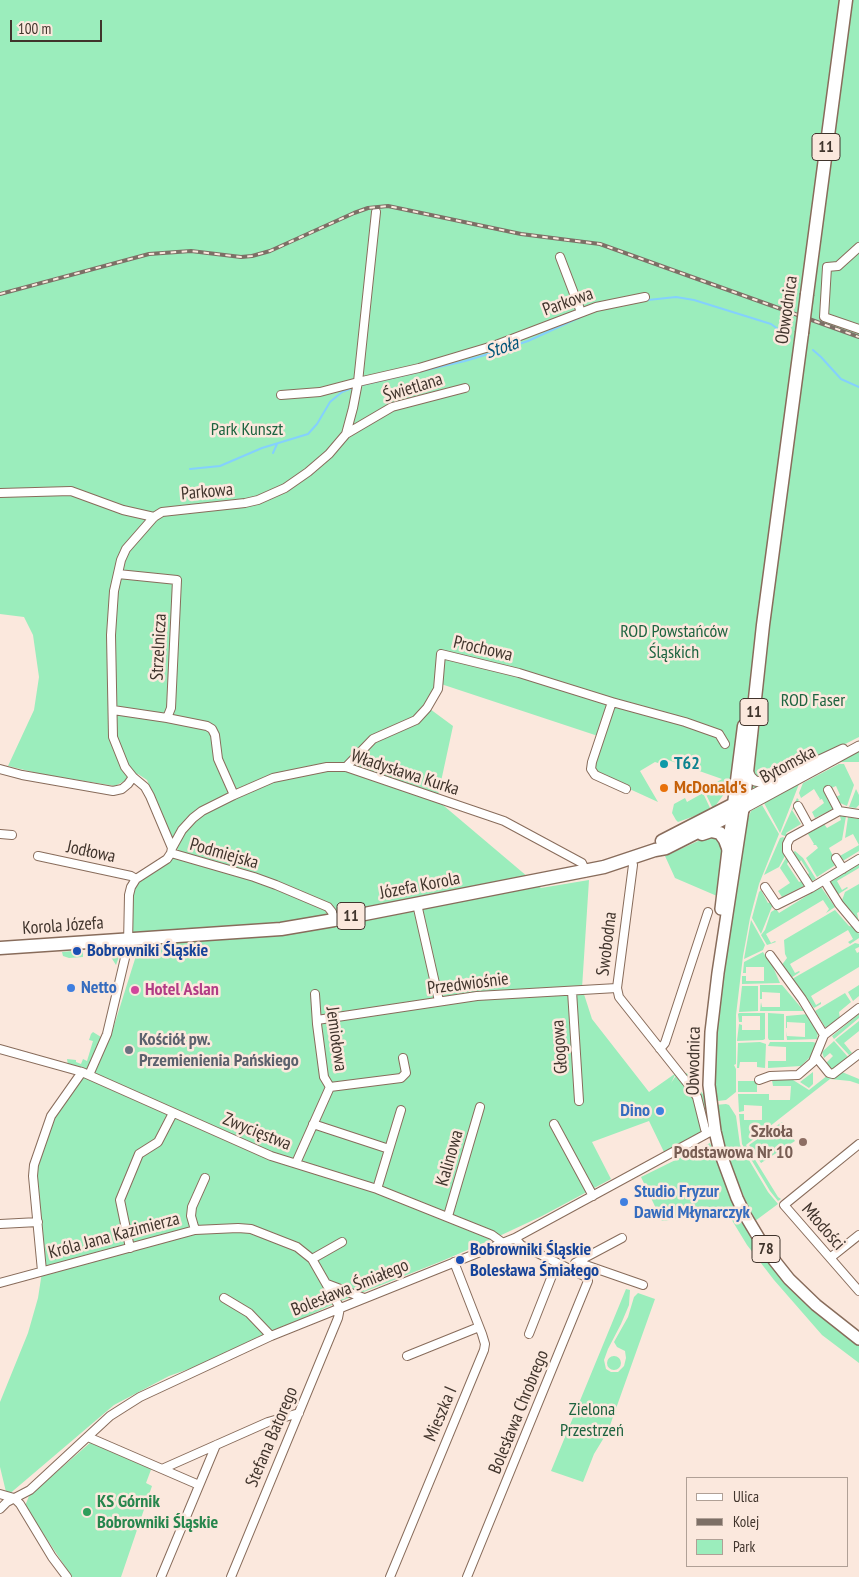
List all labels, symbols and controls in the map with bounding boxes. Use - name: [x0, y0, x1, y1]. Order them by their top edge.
- scale bar: [12, 10, 105, 42]
- text: 100 m: [18, 19, 51, 38]
- road number: 11: [812, 134, 840, 160]
- street label: Obwodnica: [772, 274, 802, 346]
- street label: Parkowa: [540, 283, 596, 321]
- water label: Stoła: [482, 332, 522, 364]
- street label: Świetlana: [381, 369, 445, 407]
- park label: Park Kunszt: [211, 419, 283, 441]
- street label: Parkowa: [180, 479, 234, 505]
- street label: Strzelnicza: [146, 613, 172, 681]
- park label: ROD Powstańców Śląskich: [620, 621, 728, 664]
- street label: Prochowa: [451, 632, 515, 666]
- park label: ROD Faser: [781, 690, 845, 712]
- road number: 11: [740, 699, 768, 726]
- street label: Bytomska: [757, 741, 819, 789]
- street label: Władysława Kurka: [348, 745, 462, 801]
- place label: T62: [674, 753, 700, 775]
- marker: T62: [658, 758, 670, 770]
- place label: McDonald's: [674, 777, 747, 799]
- marker: McDonald's: [658, 782, 670, 794]
- street label: Podmiejska: [187, 834, 261, 874]
- street label: Jodłowa: [65, 836, 117, 868]
- street label: Józefa Korola: [378, 868, 462, 904]
- road number: 11: [337, 902, 365, 929]
- street label: Swobodna: [592, 911, 622, 977]
- street label: Korola Józefa: [22, 912, 104, 940]
- place label: Bobrowniki Śląskie: [87, 940, 208, 962]
- marker: Bobrowniki Śląskie: [71, 945, 83, 957]
- street label: Przedwiośnie: [426, 968, 510, 1000]
- place label: Netto: [81, 977, 117, 999]
- place label: Hotel Aslan: [145, 979, 219, 1001]
- marker: Netto: [65, 982, 77, 994]
- marker: Hotel Aslan: [129, 984, 141, 996]
- street label: Jemiołowa: [321, 1005, 351, 1073]
- street label: Głogowa: [547, 1019, 573, 1075]
- street label: Obwodnica: [683, 1026, 705, 1096]
- place label: Kościół pw. Przemienienia Pańskiego: [139, 1029, 299, 1072]
- marker: Kościół pw. Przemienienia Pańskiego: [123, 1044, 135, 1056]
- place label: Dino: [620, 1100, 650, 1122]
- marker: Dino: [654, 1105, 666, 1117]
- street label: Zwycięstwa: [220, 1109, 294, 1155]
- place label: Szkoła Podstawowa Nr 10: [674, 1121, 793, 1164]
- street label: Kalinowa: [432, 1128, 468, 1188]
- marker: Szkoła Podstawowa Nr 10: [797, 1136, 809, 1148]
- place label: Studio Fryzur Dawid Młynarczyk: [634, 1181, 750, 1224]
- marker: Studio Fryzur Dawid Młynarczyk: [618, 1196, 630, 1208]
- street label: Młodości: [797, 1199, 849, 1255]
- street label: Króla Jana Kazimierza: [46, 1208, 182, 1264]
- road number: 78: [752, 1236, 780, 1262]
- place label: Bobrowniki Śląskie Bolesława Śmiałego: [470, 1239, 599, 1282]
- marker: Bobrowniki Śląskie Bolesława Śmiałego: [454, 1254, 466, 1266]
- street label: Bolesława Śmiałego: [288, 1255, 412, 1321]
- street label: Bolesława Chrobrego: [484, 1347, 554, 1477]
- street label: Mieszka I: [420, 1383, 462, 1445]
- street label: Stefana Batorego: [241, 1384, 303, 1490]
- park label: Zielona Przestrzeń: [560, 1399, 624, 1442]
- legend: [686, 1477, 849, 1567]
- text: Ulica: [733, 1487, 759, 1506]
- place label: KS Górnik Bobrowniki Śląskie: [97, 1491, 218, 1534]
- marker: KS Górnik Bobrowniki Śląskie: [81, 1506, 93, 1518]
- text: Kolej: [733, 1512, 759, 1531]
- text: Park: [733, 1537, 755, 1556]

